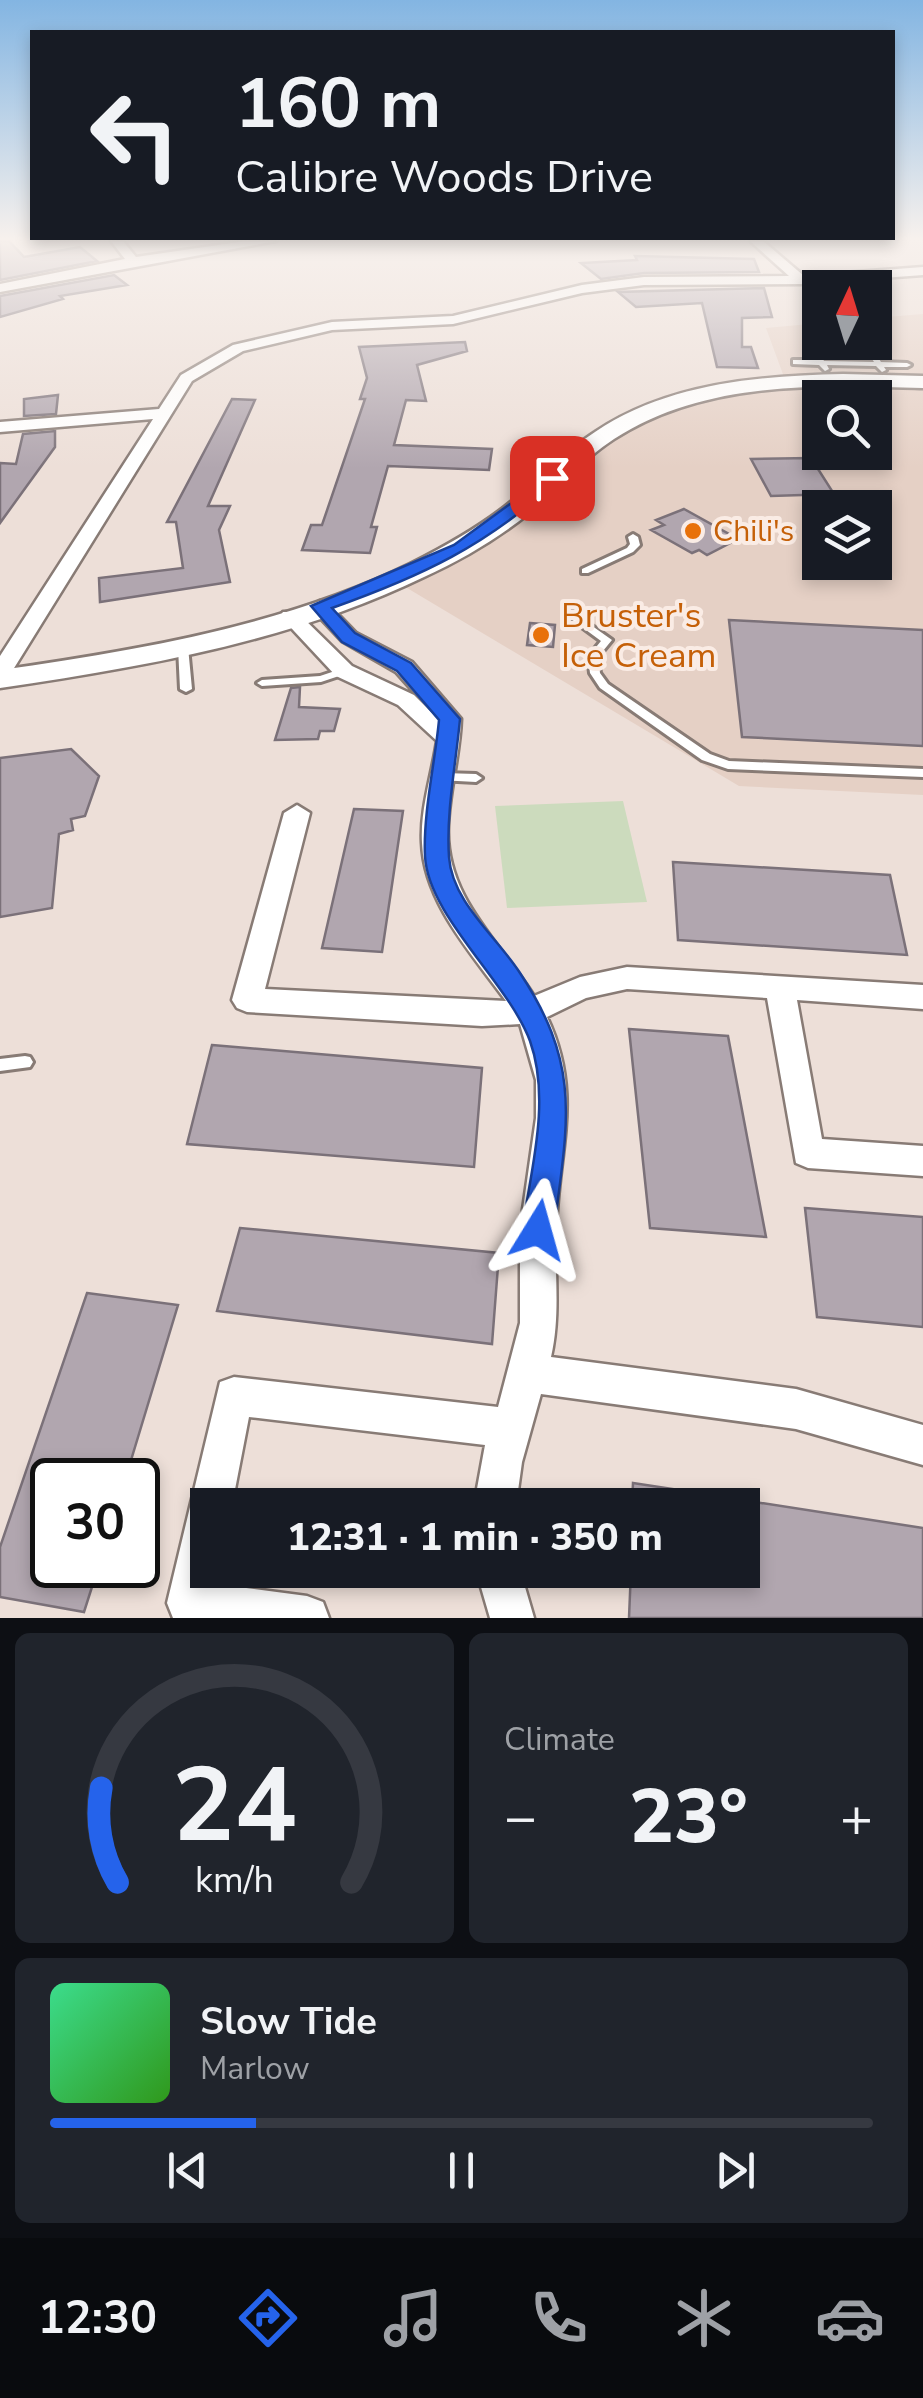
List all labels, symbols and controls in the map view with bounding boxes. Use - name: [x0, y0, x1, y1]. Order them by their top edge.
- text: 160 m: [235, 56, 441, 152]
- icon: left: [70, 70, 200, 200]
- text: Calibre Woods Drive: [235, 147, 653, 208]
- north arrow: [802, 270, 892, 360]
- map controls: [802, 270, 892, 580]
- button: search: [802, 380, 892, 470]
- pin: [510, 436, 595, 521]
- icon: arrive: [525, 451, 580, 506]
- button: layers: [802, 490, 892, 580]
- place label: Chili's: [713, 511, 794, 552]
- marker: Chili's: [682, 520, 704, 542]
- place label: Bruster's Ice Cream: [561, 592, 716, 679]
- marker: Bruster's Ice Cream: [530, 624, 552, 646]
- position arrow: [486, 1178, 590, 1282]
- speed limit sign: 30: [30, 1458, 160, 1588]
- text: 12:31 · 1 min · 350 m: [287, 1512, 663, 1563]
- text: Climate: [504, 1718, 615, 1761]
- text: 24: [172, 1735, 297, 1877]
- text: 23°: [629, 1766, 748, 1868]
- text: −: [504, 1780, 537, 1855]
- text: +: [840, 1780, 873, 1855]
- text: km/h: [195, 1856, 274, 1905]
- text: Slow Tide: [200, 1996, 377, 2047]
- text: Marlow: [200, 2047, 310, 2090]
- icon: previous: [160, 2143, 215, 2198]
- icon: pause: [434, 2143, 489, 2198]
- icon: next: [708, 2143, 763, 2198]
- icon: directions: [233, 2283, 303, 2353]
- icon: music: [378, 2283, 448, 2353]
- icon: phone: [524, 2283, 594, 2353]
- icon: climate: [669, 2283, 739, 2353]
- icon: car: [815, 2283, 885, 2353]
- text: 12:30: [38, 2288, 157, 2349]

